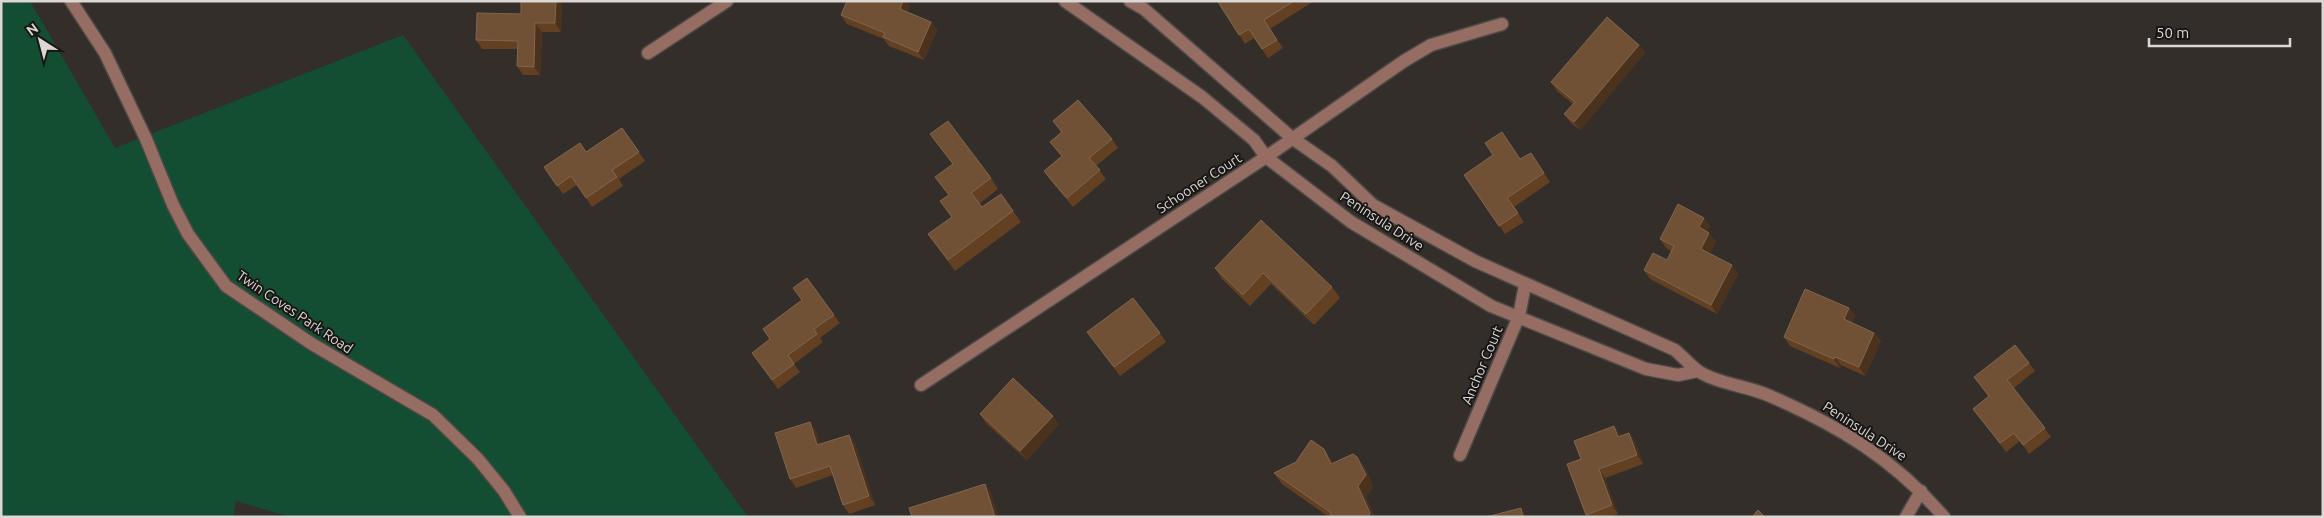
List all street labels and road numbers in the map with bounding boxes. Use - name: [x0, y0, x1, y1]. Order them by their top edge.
- street label: Schooner Court: [1154, 149, 1245, 216]
- street label: Peninsula Drive: [1337, 188, 1427, 254]
- street label: Twin Coves Park Road: [234, 267, 356, 357]
- street label: Anchor Court: [1458, 323, 1506, 407]
- street label: Peninsula Drive: [1820, 398, 1910, 464]

